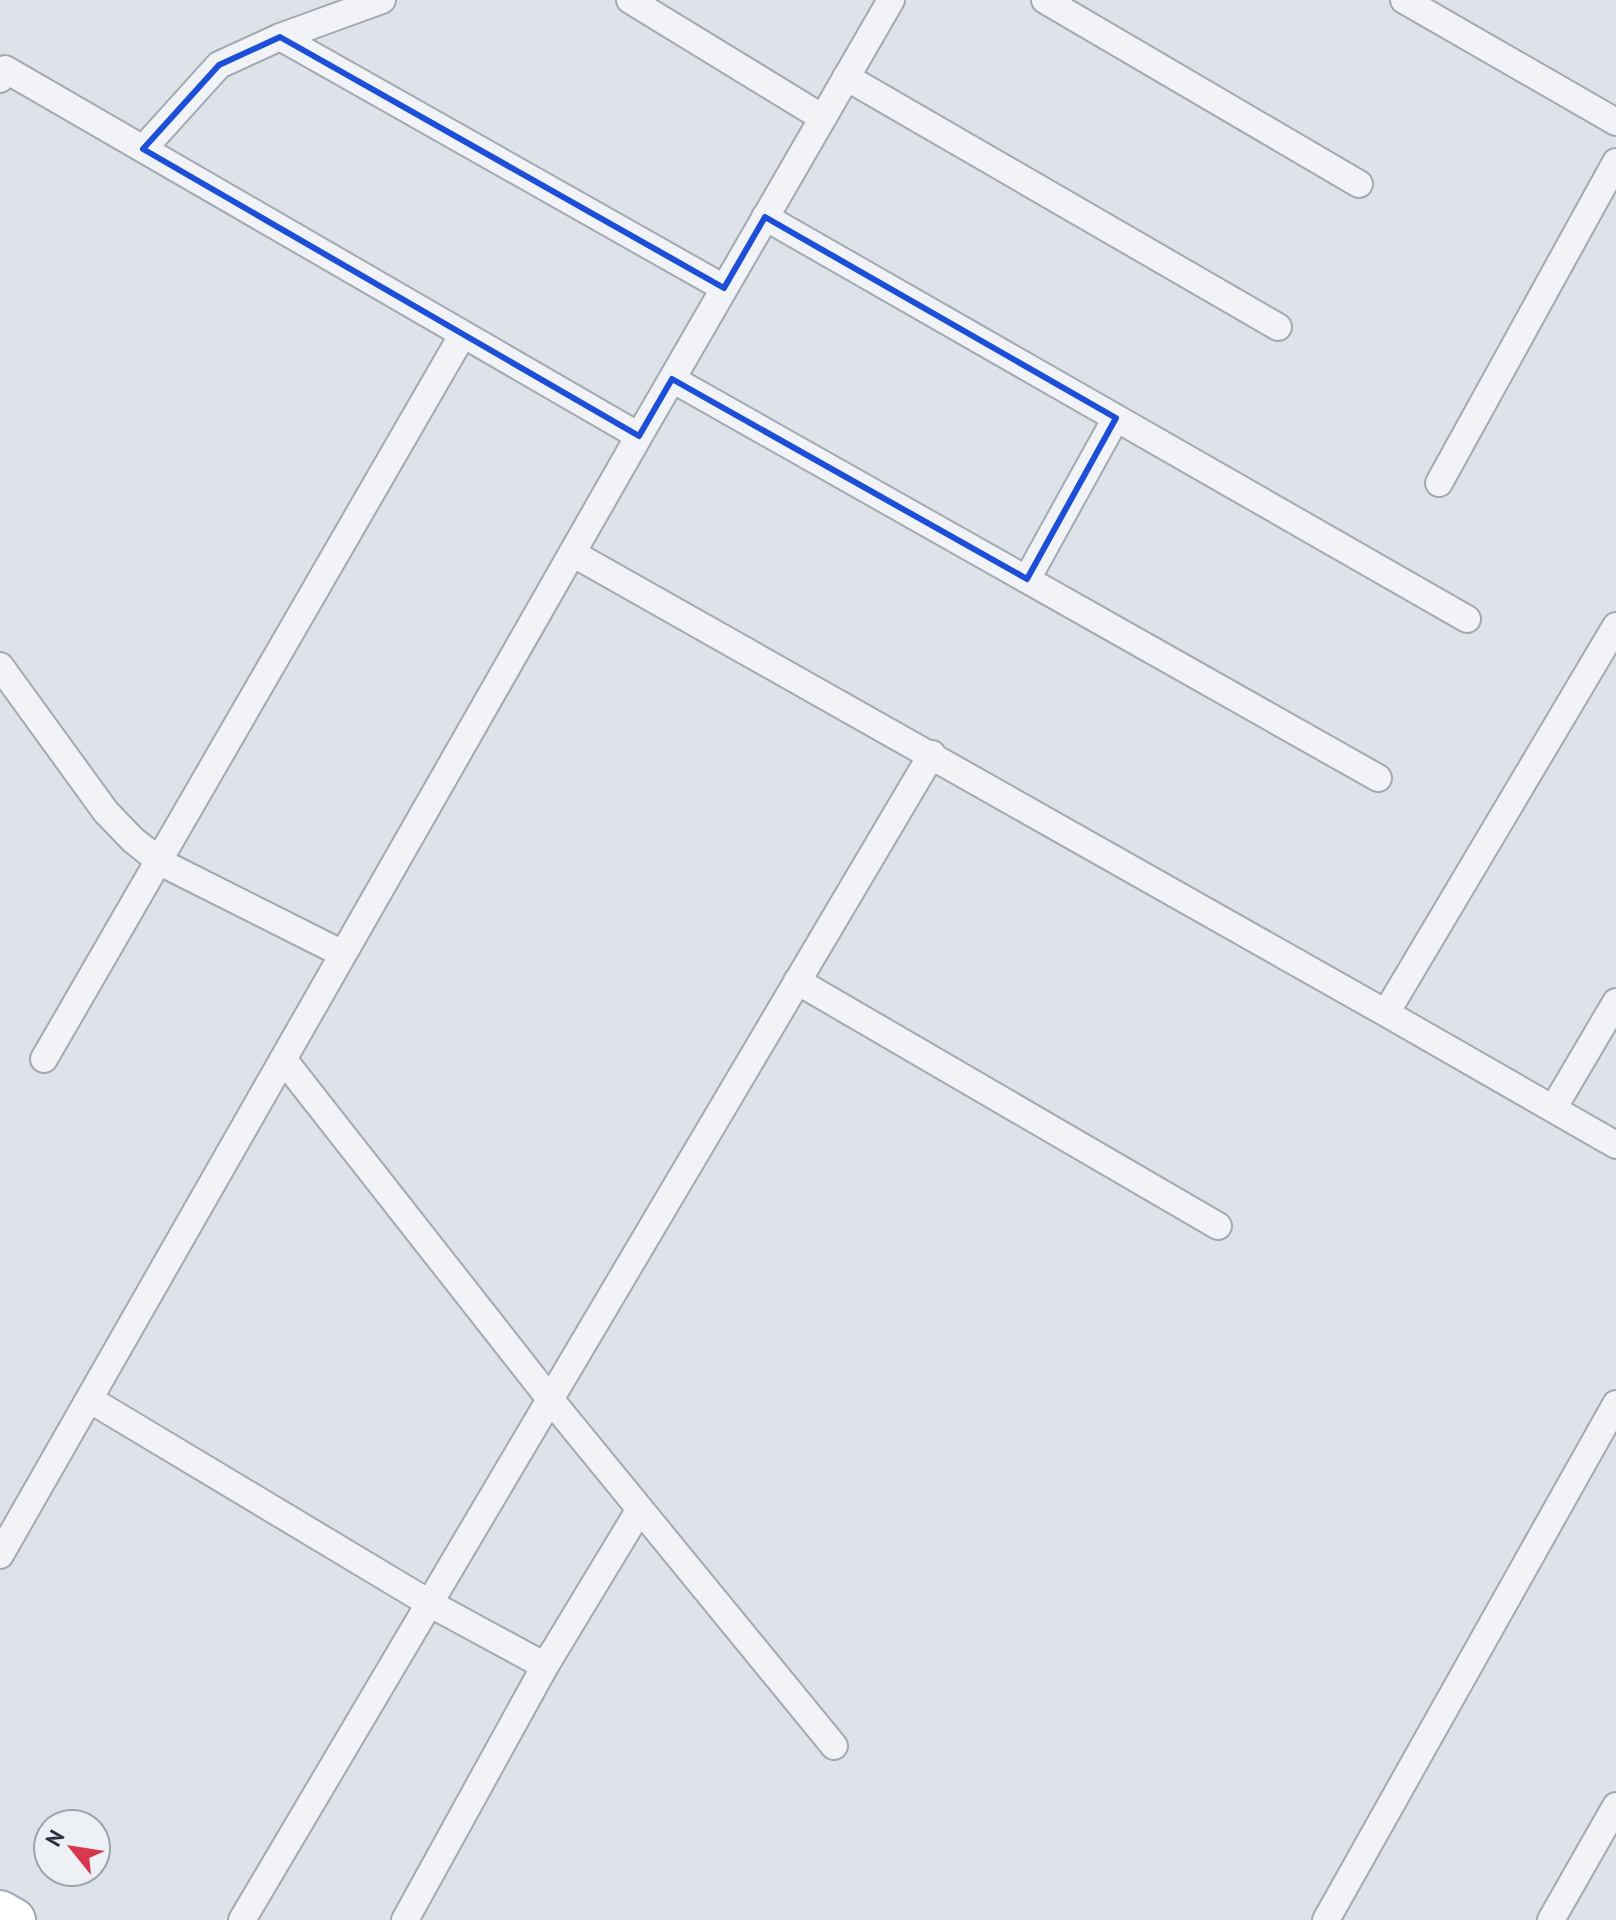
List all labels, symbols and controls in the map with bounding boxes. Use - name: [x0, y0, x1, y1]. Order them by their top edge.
- north arrow: [32, 1808, 112, 1888]
- text: N: [39, 1825, 70, 1851]

